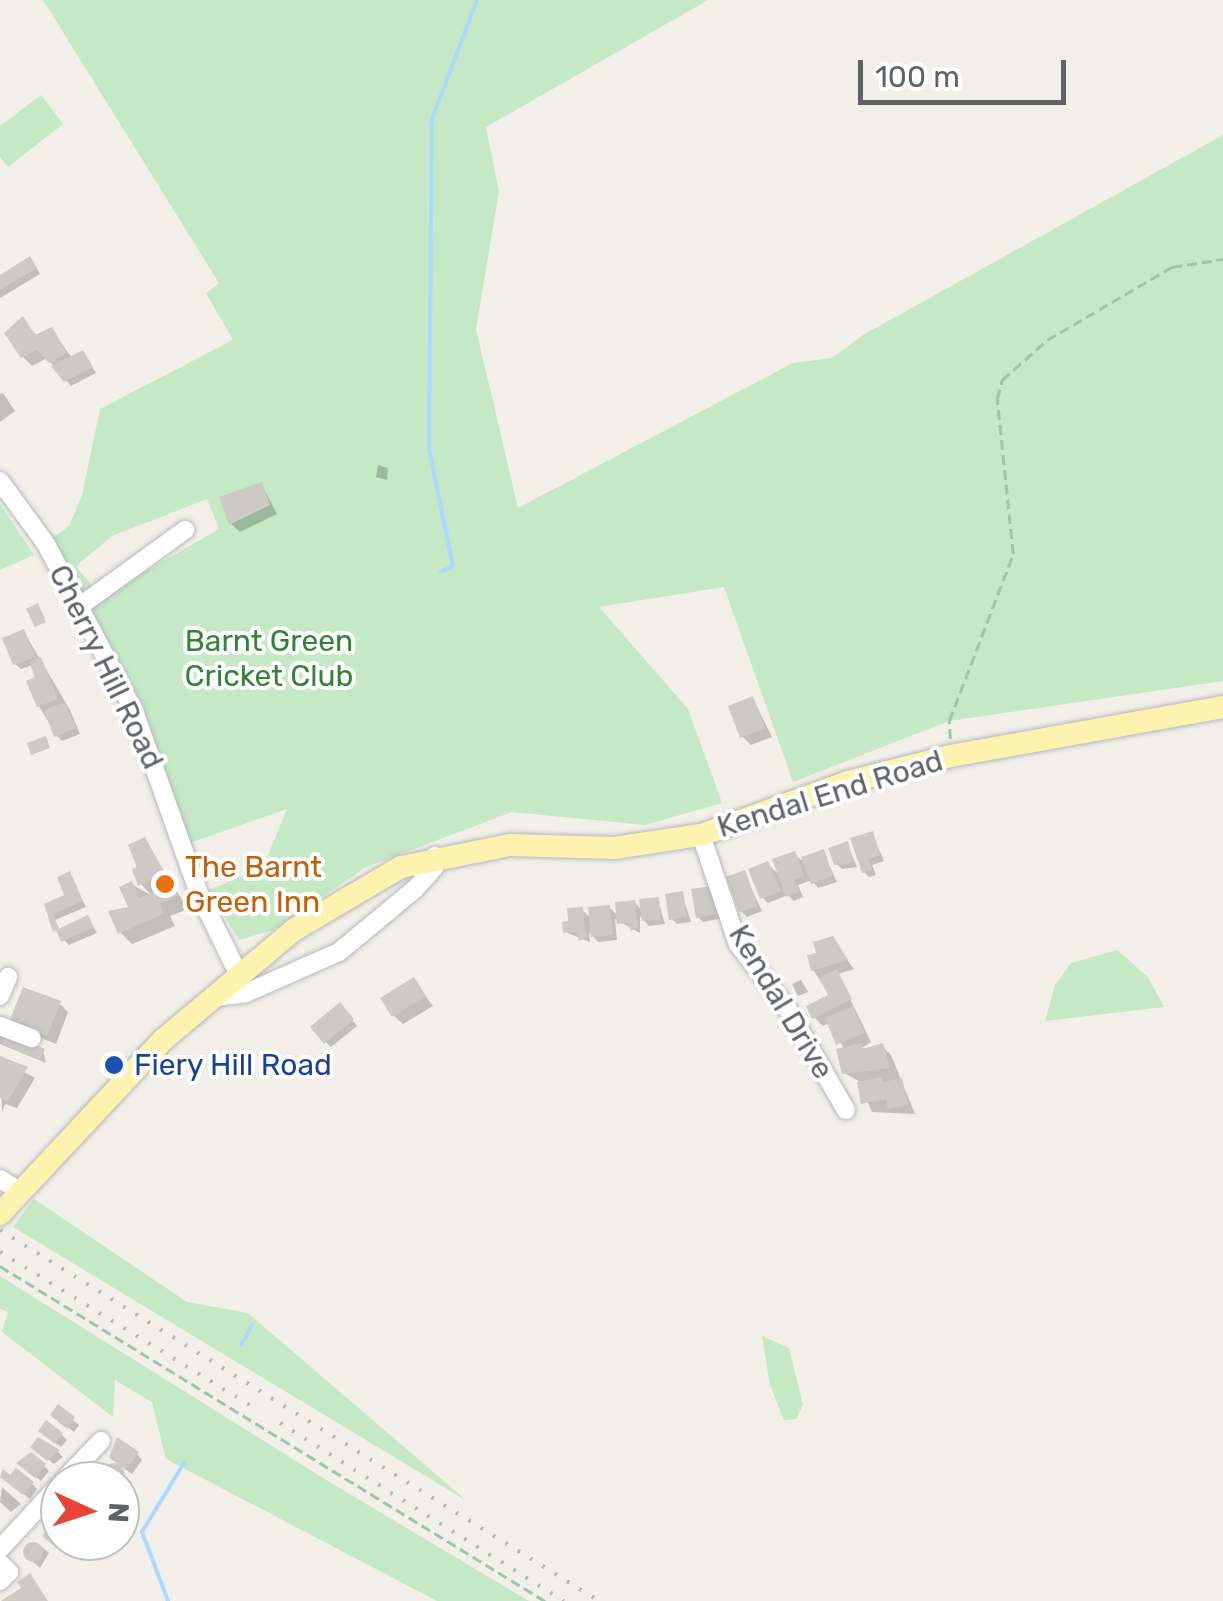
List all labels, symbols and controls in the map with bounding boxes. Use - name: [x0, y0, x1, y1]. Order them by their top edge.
- scale bar: [863, 40, 1070, 102]
- text: 100 m: [875, 59, 960, 95]
- street label: Cherry Hill Road: [41, 559, 171, 775]
- park label: Barnt Green Cricket Club: [185, 623, 353, 694]
- street label: Kendal End Road: [713, 743, 947, 845]
- place label: The Barnt Green Inn: [185, 849, 322, 920]
- marker: The Barnt Green Inn: [154, 873, 176, 895]
- street label: Kendal Drive: [721, 918, 841, 1086]
- place label: Fiery Hill Road: [134, 1047, 333, 1083]
- marker: Fiery Hill Road: [103, 1054, 125, 1076]
- north arrow: [40, 1461, 140, 1561]
- text: N: [101, 1502, 135, 1523]

